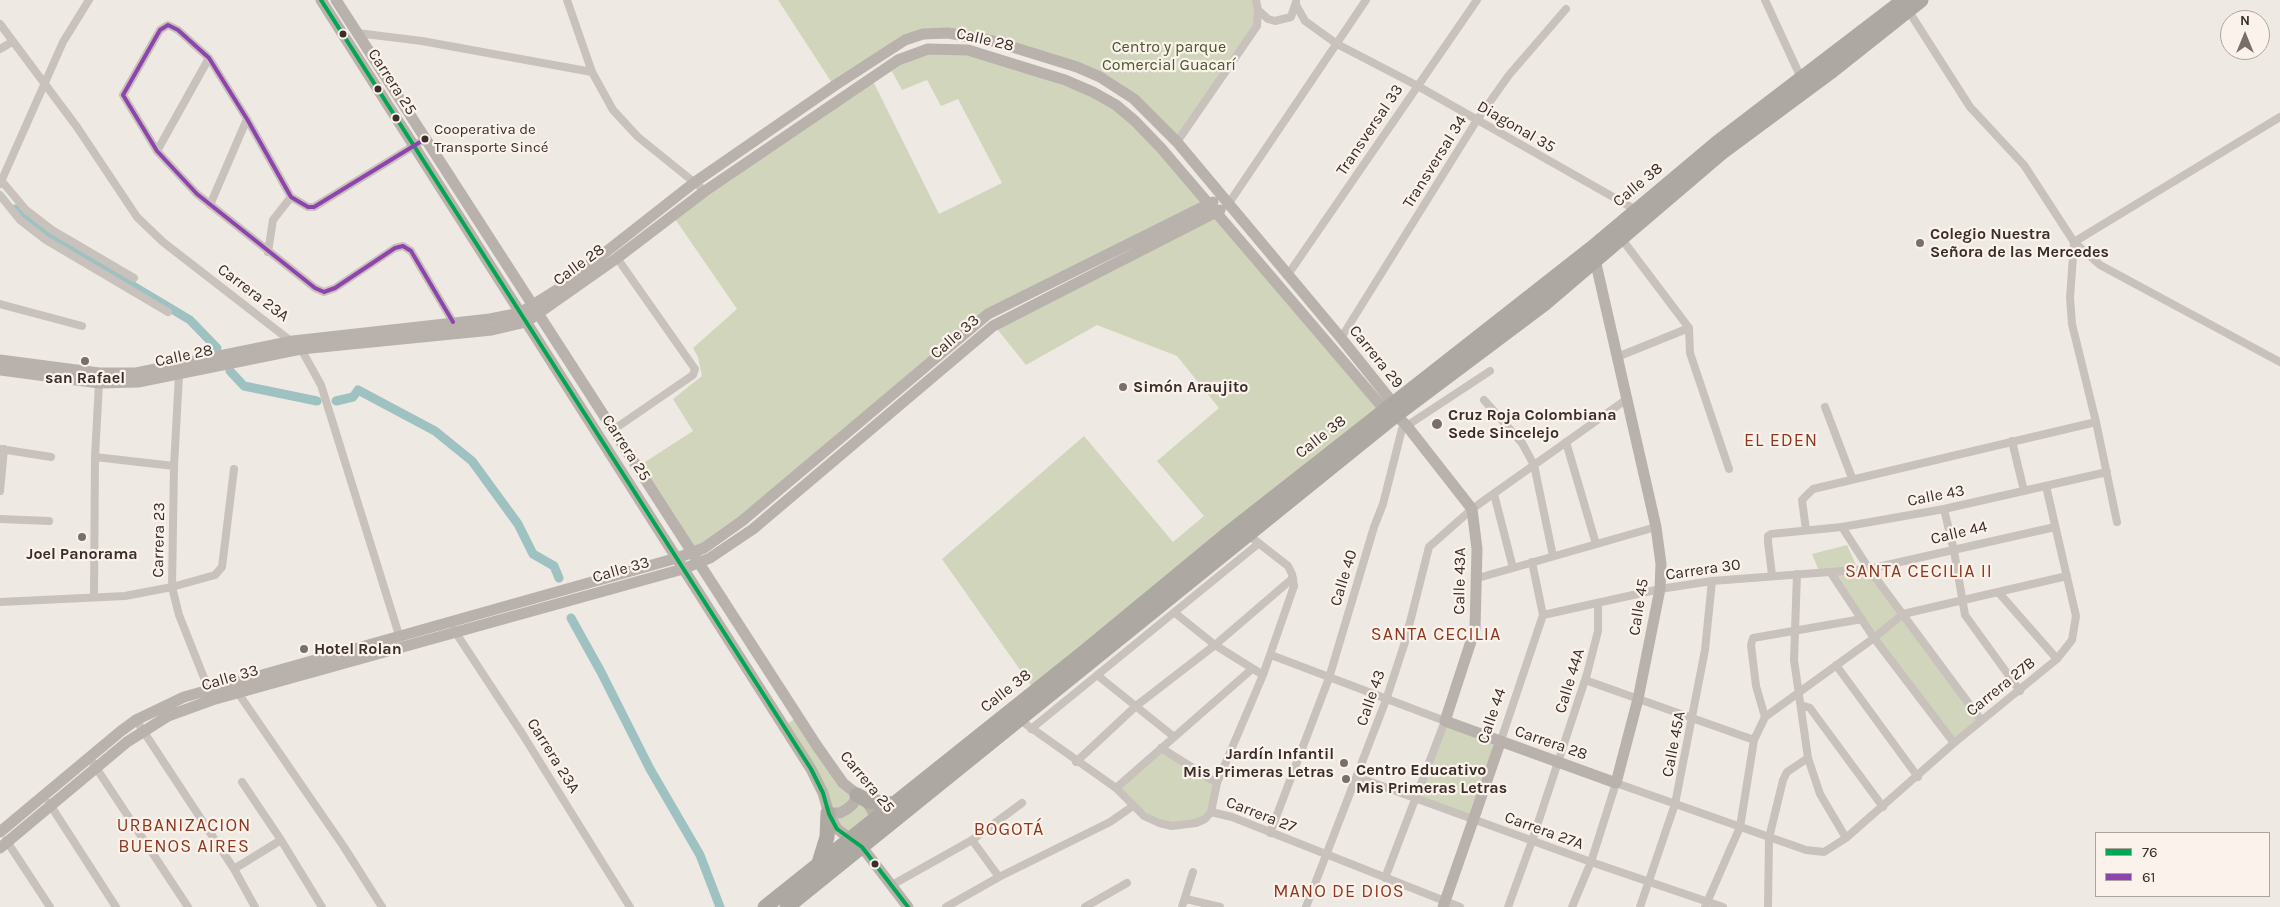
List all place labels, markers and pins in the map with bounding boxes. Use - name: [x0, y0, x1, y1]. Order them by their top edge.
- unlabelled marker: [338, 29, 348, 39]
- unlabelled marker: [373, 84, 383, 94]
- unlabelled marker: [391, 113, 401, 123]
- place label: Cooperativa de Transporte Sincé: [434, 121, 548, 156]
- marker: Cooperativa de Transporte Sincé: [420, 134, 430, 144]
- place label: Colegio Nuestra Señora de las Mercedes: [1930, 224, 2109, 262]
- marker: Colegio Nuestra Señora de las Mercedes: [1914, 237, 1926, 249]
- marker: san Rafael: [79, 355, 91, 367]
- place label: san Rafael: [45, 368, 125, 388]
- place label: Simón Araujito: [1133, 377, 1248, 397]
- marker: Simón Araujito: [1117, 381, 1129, 393]
- place label: Cruz Roja Colombiana Sede Sincelejo: [1448, 405, 1617, 443]
- marker: Cruz Roja Colombiana Sede Sincelejo: [1430, 417, 1444, 431]
- marker: Joel Panorama: [76, 531, 88, 543]
- place label: Joel Panorama: [26, 544, 138, 564]
- place label: Hotel Rolan: [314, 639, 402, 659]
- marker: Hotel Rolan: [298, 643, 310, 655]
- place label: Jardín Infantil Mis Primeras Letras: [1183, 744, 1334, 782]
- marker: Jardín Infantil Mis Primeras Letras: [1338, 757, 1350, 769]
- place label: Centro Educativo Mis Primeras Letras: [1356, 760, 1507, 798]
- marker: Centro Educativo Mis Primeras Letras: [1340, 773, 1352, 785]
- unlabelled marker: [870, 859, 880, 869]

